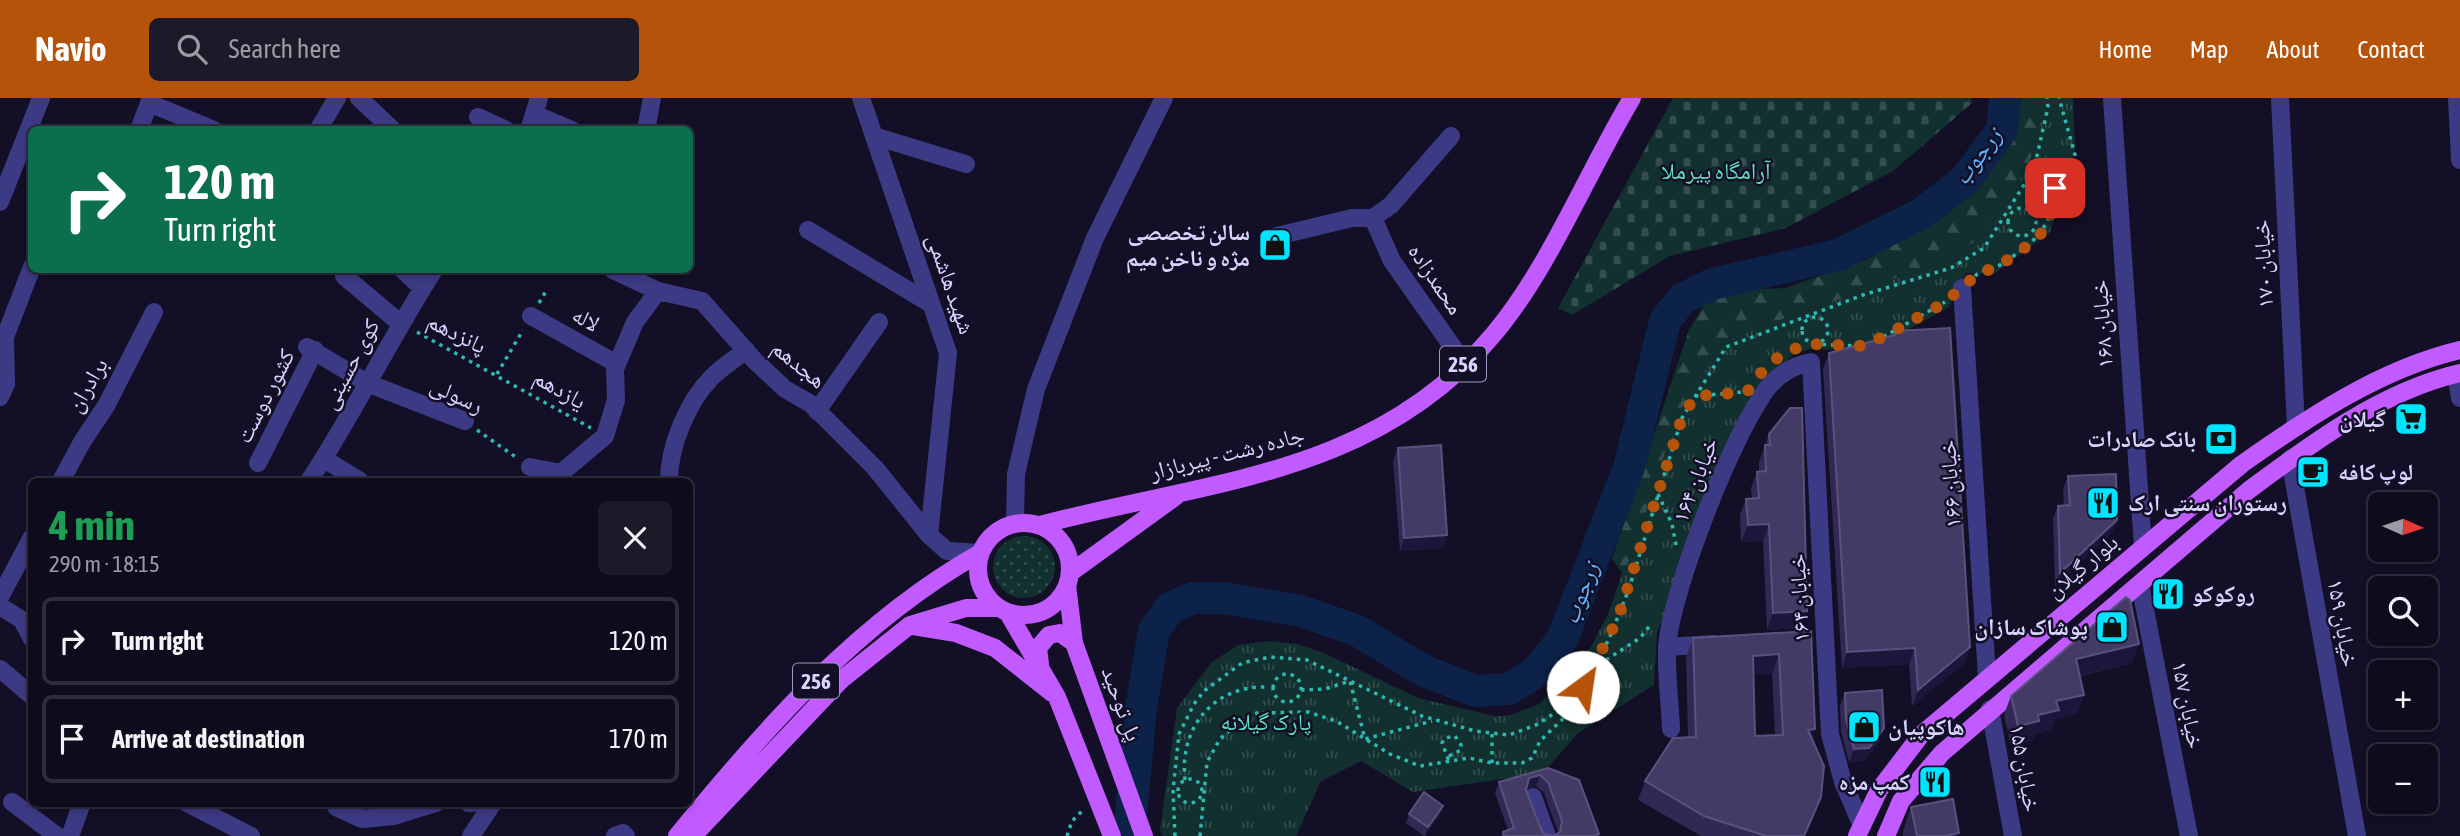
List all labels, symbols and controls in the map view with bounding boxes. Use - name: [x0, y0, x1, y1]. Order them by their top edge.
- search box: [149, 18, 639, 81]
- text: Navio: [35, 30, 107, 68]
- icon: search: [173, 30, 211, 68]
- text: Search here: [229, 34, 341, 64]
- text: Home: [2098, 36, 2152, 63]
- text: Map: [2190, 36, 2228, 63]
- text: About: [2266, 36, 2319, 63]
- text: Contact: [2357, 36, 2425, 63]
- water label: زرجوب: [1947, 120, 2009, 190]
- text: 120 m: [164, 153, 275, 209]
- icon: right: [49, 154, 140, 245]
- park label: آرامگاه پیرملا: [1661, 158, 1772, 185]
- pin: [2025, 158, 2085, 218]
- icon: arrive: [2036, 169, 2074, 207]
- text: Turn right: [164, 211, 277, 248]
- place label: سالن تخصصی مژه و ناخن میم: [1126, 219, 1250, 274]
- street label: خیابان ۱۷۰: [2248, 219, 2279, 309]
- shop icon: سالن تخصصی مژه و ناخن میم: [1256, 226, 1294, 264]
- street label: شهید هاشمی: [921, 231, 980, 338]
- street label: محمدزاده: [1403, 239, 1469, 319]
- street label: خیابان ۱۶۸: [2086, 279, 2119, 369]
- street label: لاله: [568, 301, 604, 337]
- street label: پانزدهم: [422, 307, 491, 361]
- street label: کوی حسینی: [315, 314, 386, 414]
- street label: هجدهم: [765, 334, 831, 396]
- street label: کشور دوست: [230, 344, 300, 447]
- road number: 256: [1440, 346, 1486, 382]
- street label: برادران: [61, 353, 114, 417]
- street label: یازدهم: [528, 364, 591, 417]
- street label: رسولی: [426, 372, 488, 419]
- supermarket icon: گیلان: [2392, 400, 2430, 438]
- place label: گیلان: [2339, 406, 2386, 433]
- bank icon: بانک صادرات: [2202, 420, 2240, 458]
- street label: جاده رشت - پیربازار: [1146, 421, 1307, 486]
- place label: بانک صادرات: [2087, 426, 2196, 453]
- street label: خیابان ۱۶۴: [1667, 434, 1724, 526]
- street label: خیابان ۱۶۶: [1934, 439, 1967, 529]
- cafe icon: لوپ کافه: [2294, 453, 2332, 491]
- place label: لوپ کافه: [2338, 459, 2413, 486]
- restaurant icon: رستوران سنتی ارک: [2084, 484, 2122, 522]
- place label: رستوران سنتی ارک: [2128, 490, 2287, 517]
- north arrow: [2368, 492, 2438, 562]
- map controls: [2368, 492, 2438, 814]
- text: 4 min: [49, 501, 135, 549]
- button: close: [598, 501, 672, 575]
- street label: بلوار گیلان: [2041, 529, 2124, 604]
- text: 290 m · 18:15: [49, 551, 160, 577]
- street label: ۱۶۴ خیابان: [1784, 553, 1815, 643]
- water label: زرجوب: [1556, 556, 1606, 628]
- restaurant icon: روکوکو: [2149, 575, 2187, 613]
- button: search: [2368, 576, 2438, 646]
- street label: خیابان ۱۵۹: [2322, 577, 2363, 669]
- place label: روکوکو: [2192, 581, 2255, 607]
- shop icon: پوشاک سازان: [2093, 608, 2131, 646]
- place label: پوشاک سازان: [1974, 614, 2088, 641]
- icon: right: [53, 622, 91, 660]
- text: Turn right: [112, 626, 203, 656]
- text: 120 m: [609, 626, 668, 656]
- position arrow: [1546, 650, 1620, 724]
- street label: خیابان ۱۵۷: [2166, 659, 2209, 751]
- button: +: [2368, 660, 2438, 730]
- street label: پل توحید: [1095, 663, 1147, 745]
- road number: 256: [793, 664, 839, 698]
- shop icon: هاکوپیان: [1845, 708, 1883, 746]
- park label: پارک گیلانه: [1221, 709, 1311, 736]
- place label: هاکوپیان: [1888, 714, 1965, 741]
- icon: arrive: [53, 720, 91, 758]
- street label: خیابان ۱۵۵: [2004, 722, 2045, 814]
- text: Arrive at destination: [112, 724, 305, 754]
- text: 170 m: [609, 724, 668, 754]
- button: −: [2368, 744, 2438, 814]
- restaurant icon: کمپ مزه: [1916, 763, 1954, 801]
- place label: کمپ مزه: [1839, 769, 1910, 796]

